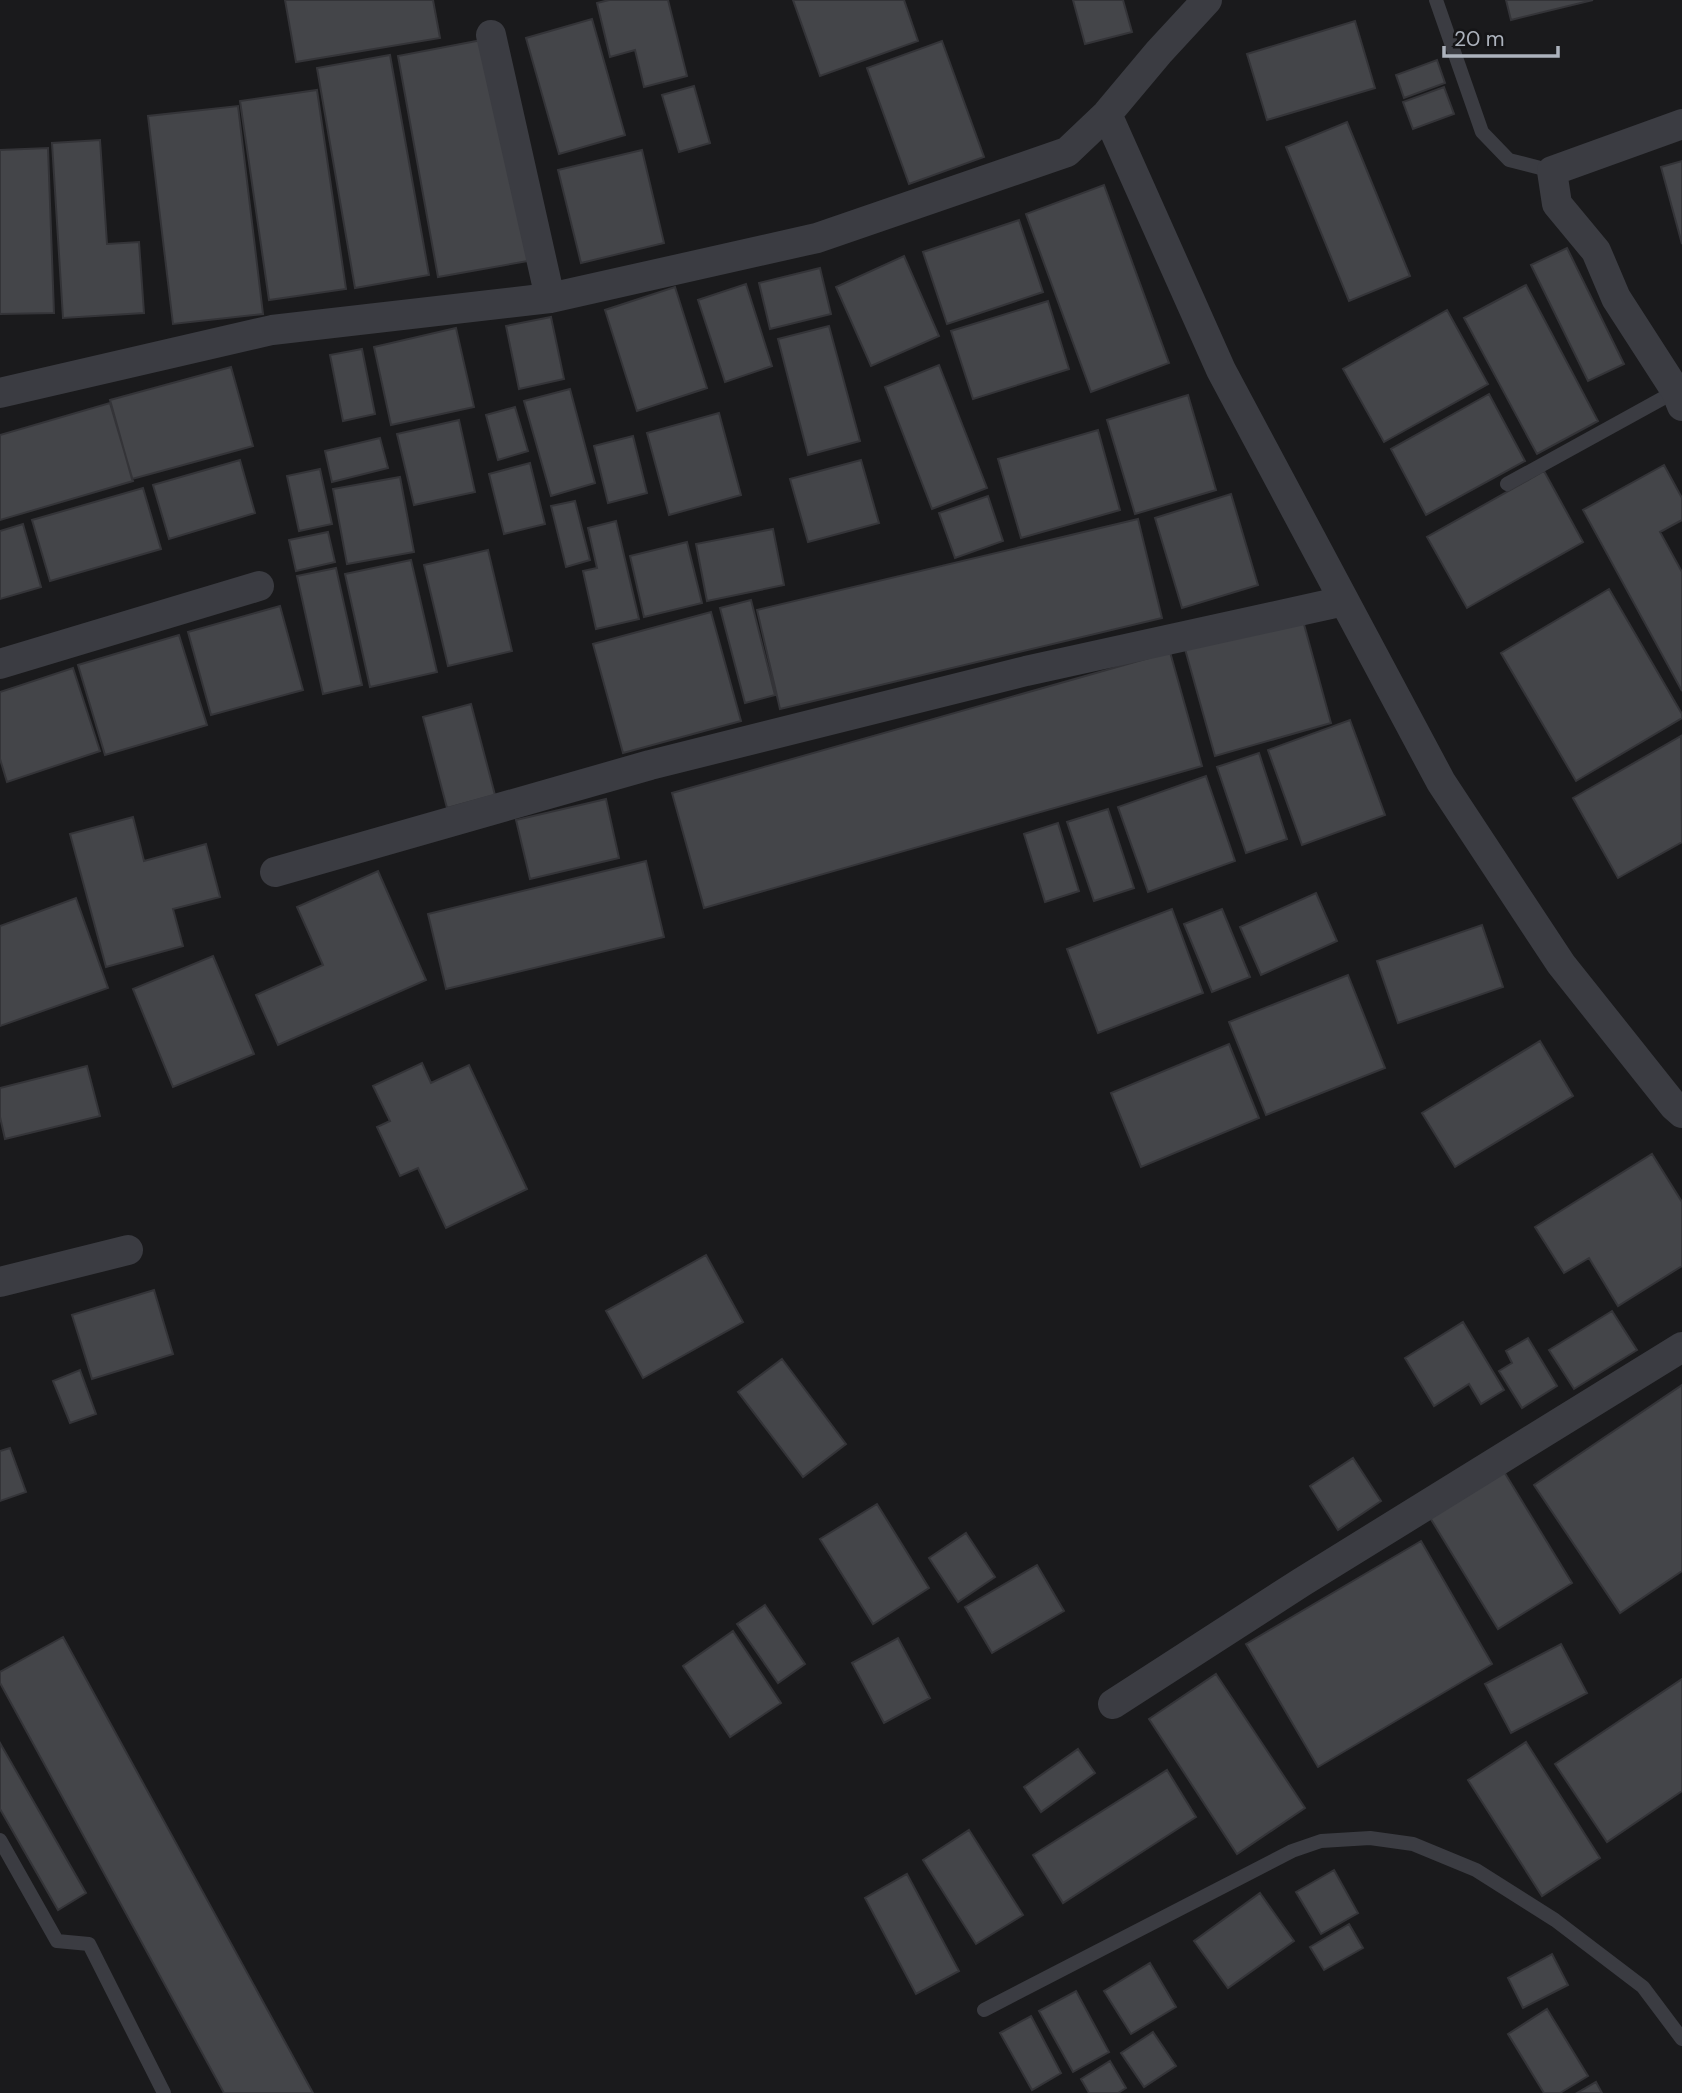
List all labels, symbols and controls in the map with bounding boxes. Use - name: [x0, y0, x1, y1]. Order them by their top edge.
- scale bar: [1444, 14, 1558, 58]
- text: 20 m: [1454, 25, 1505, 53]

